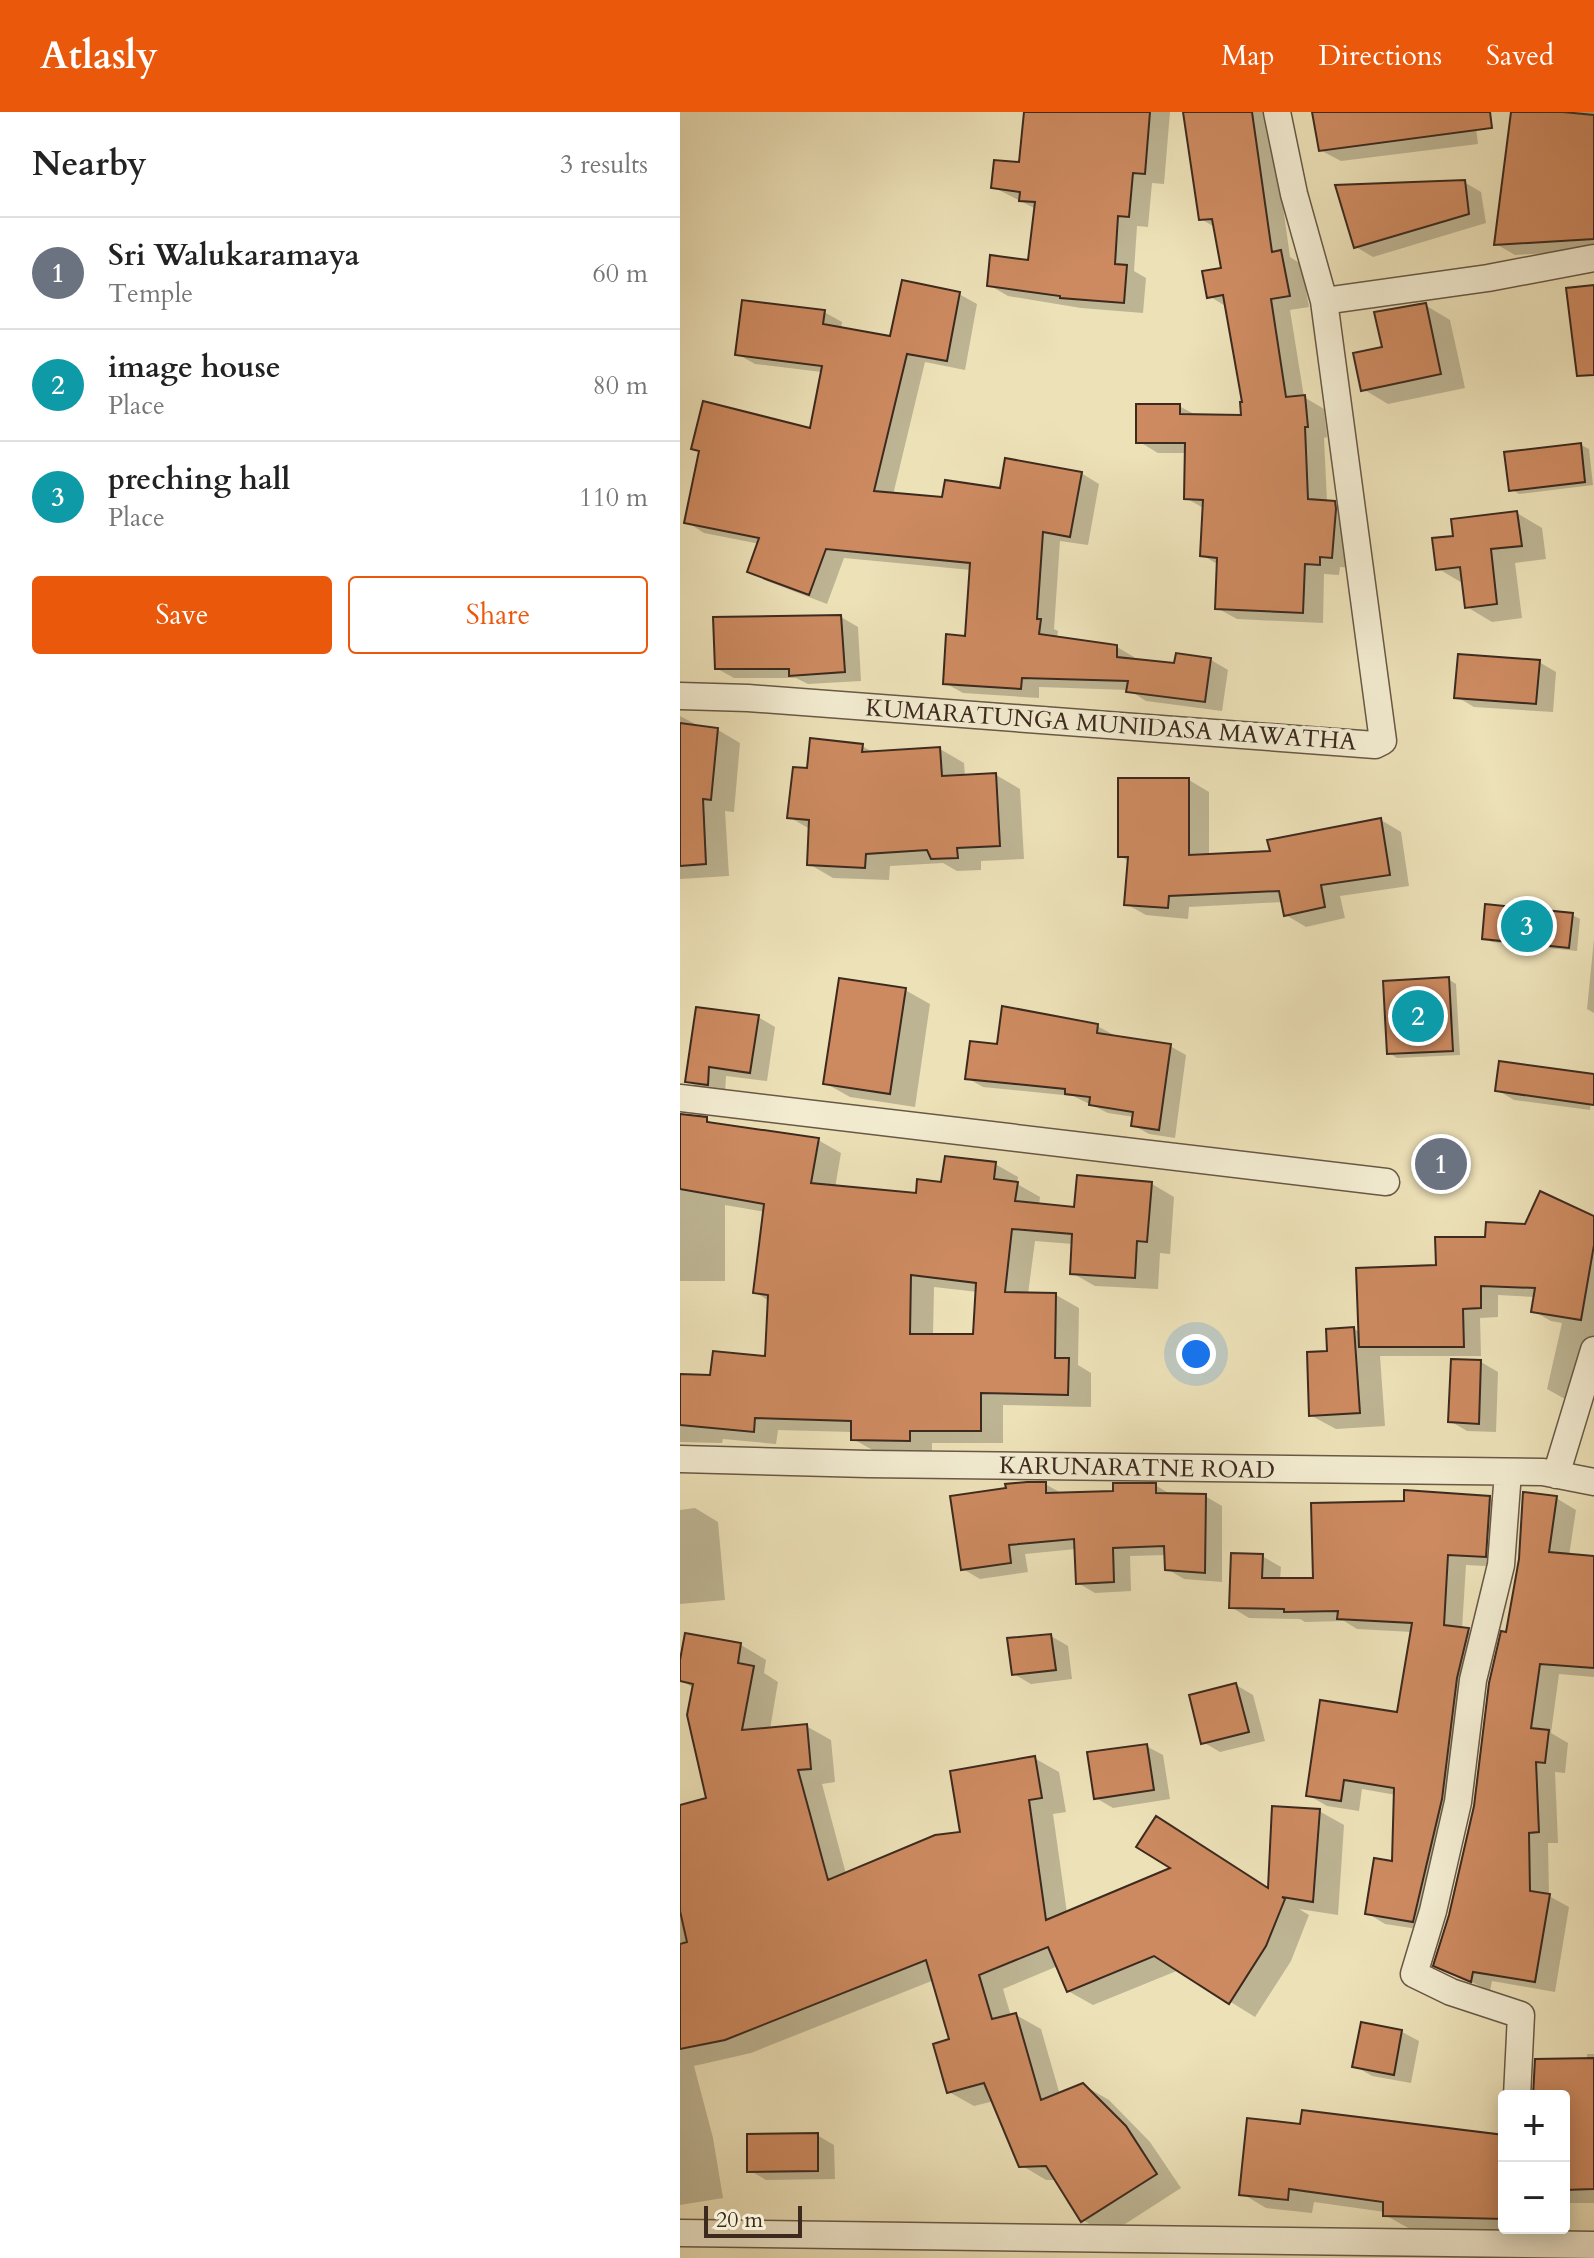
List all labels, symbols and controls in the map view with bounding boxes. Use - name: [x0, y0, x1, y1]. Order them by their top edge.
- text: Atlasly: [40, 30, 158, 82]
- text: Map: [1221, 37, 1275, 75]
- text: Directions: [1319, 37, 1442, 75]
- text: Saved: [1486, 37, 1554, 75]
- text: Nearby: [32, 141, 147, 187]
- text: 3 results: [560, 147, 648, 182]
- text: Sri Walukaramaya: [108, 235, 360, 276]
- text: 1: [51, 256, 65, 291]
- text: 60 m: [592, 256, 648, 291]
- text: Temple: [108, 276, 193, 311]
- text: image house: [108, 347, 281, 388]
- text: 2: [51, 368, 65, 403]
- text: 80 m: [592, 368, 648, 403]
- text: Place: [108, 388, 165, 423]
- text: preching hall: [108, 459, 290, 500]
- text: 3: [51, 480, 65, 515]
- text: 110 m: [579, 480, 648, 515]
- text: Place: [108, 500, 165, 535]
- button: Save: [32, 576, 332, 654]
- button: Share: [348, 576, 648, 654]
- street label: KUMARATUNGA MUNIDASA MAWATHA: [864, 691, 1358, 759]
- pin: 3: [1501, 896, 1553, 956]
- pin: 2: [1392, 986, 1444, 1046]
- pin: 1: [1415, 1134, 1467, 1194]
- your location: [1176, 1334, 1216, 1374]
- street label: KARUNARATNE ROAD: [999, 1449, 1275, 1487]
- map controls: [1498, 2090, 1570, 2234]
- button: +: [1498, 2090, 1570, 2162]
- button: −: [1498, 2162, 1570, 2234]
- scale bar: [704, 2202, 802, 2238]
- text: 20 m: [716, 2205, 763, 2235]

